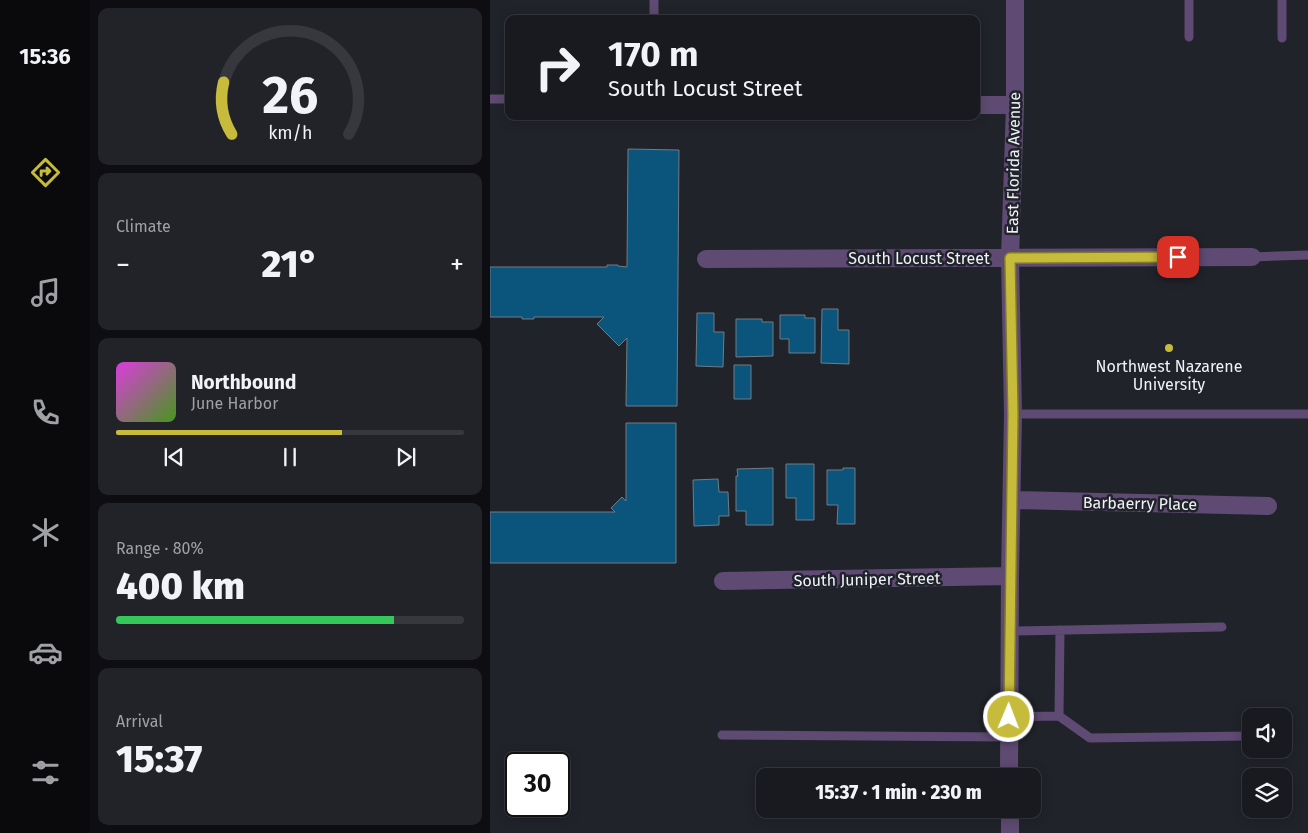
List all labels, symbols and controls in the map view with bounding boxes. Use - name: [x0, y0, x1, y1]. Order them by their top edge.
- text: 170 m: [608, 33, 699, 75]
- icon: right: [525, 35, 590, 100]
- text: 15:36: [19, 43, 71, 70]
- text: 26: [262, 64, 318, 127]
- text: South Locust Street: [608, 75, 802, 102]
- street label: East Florida Avenue: [1003, 92, 1024, 234]
- text: km/h: [268, 122, 312, 144]
- icon: directions: [28, 155, 63, 190]
- text: Climate: [116, 217, 171, 236]
- pin: [1157, 236, 1199, 278]
- text: 21°: [262, 241, 318, 287]
- icon: arrive: [1164, 243, 1192, 271]
- text: −: [116, 248, 130, 281]
- text: +: [450, 248, 464, 281]
- street label: South Locust Street: [848, 249, 990, 268]
- icon: music: [28, 275, 63, 310]
- marker: Northwest Nazarene University: [1163, 342, 1175, 354]
- place label: Northwest Nazarene University: [1096, 357, 1242, 394]
- text: Northbound: [191, 371, 296, 394]
- text: June Harbor: [191, 394, 278, 413]
- icon: phone: [28, 395, 63, 430]
- icon: previous: [160, 443, 188, 471]
- icon: pause: [276, 443, 304, 471]
- icon: next: [392, 443, 420, 471]
- street label: Barbaerry Place: [1083, 493, 1197, 514]
- icon: climate: [28, 515, 63, 550]
- text: Range · 80%: [116, 539, 204, 558]
- text: 400 km: [116, 563, 245, 609]
- street label: South Juniper Street: [793, 569, 941, 590]
- icon: car: [28, 635, 63, 670]
- position arrow: [982, 690, 1034, 742]
- map controls: [1242, 708, 1292, 818]
- button: sound: [1242, 708, 1292, 758]
- text: Arrival: [116, 712, 163, 731]
- text: 15:37: [116, 736, 202, 782]
- speed limit sign: 30: [505, 752, 570, 817]
- icon: filters: [28, 755, 63, 790]
- button: layers: [1242, 768, 1292, 818]
- text: 15:37 · 1 min · 230 m: [815, 781, 982, 804]

